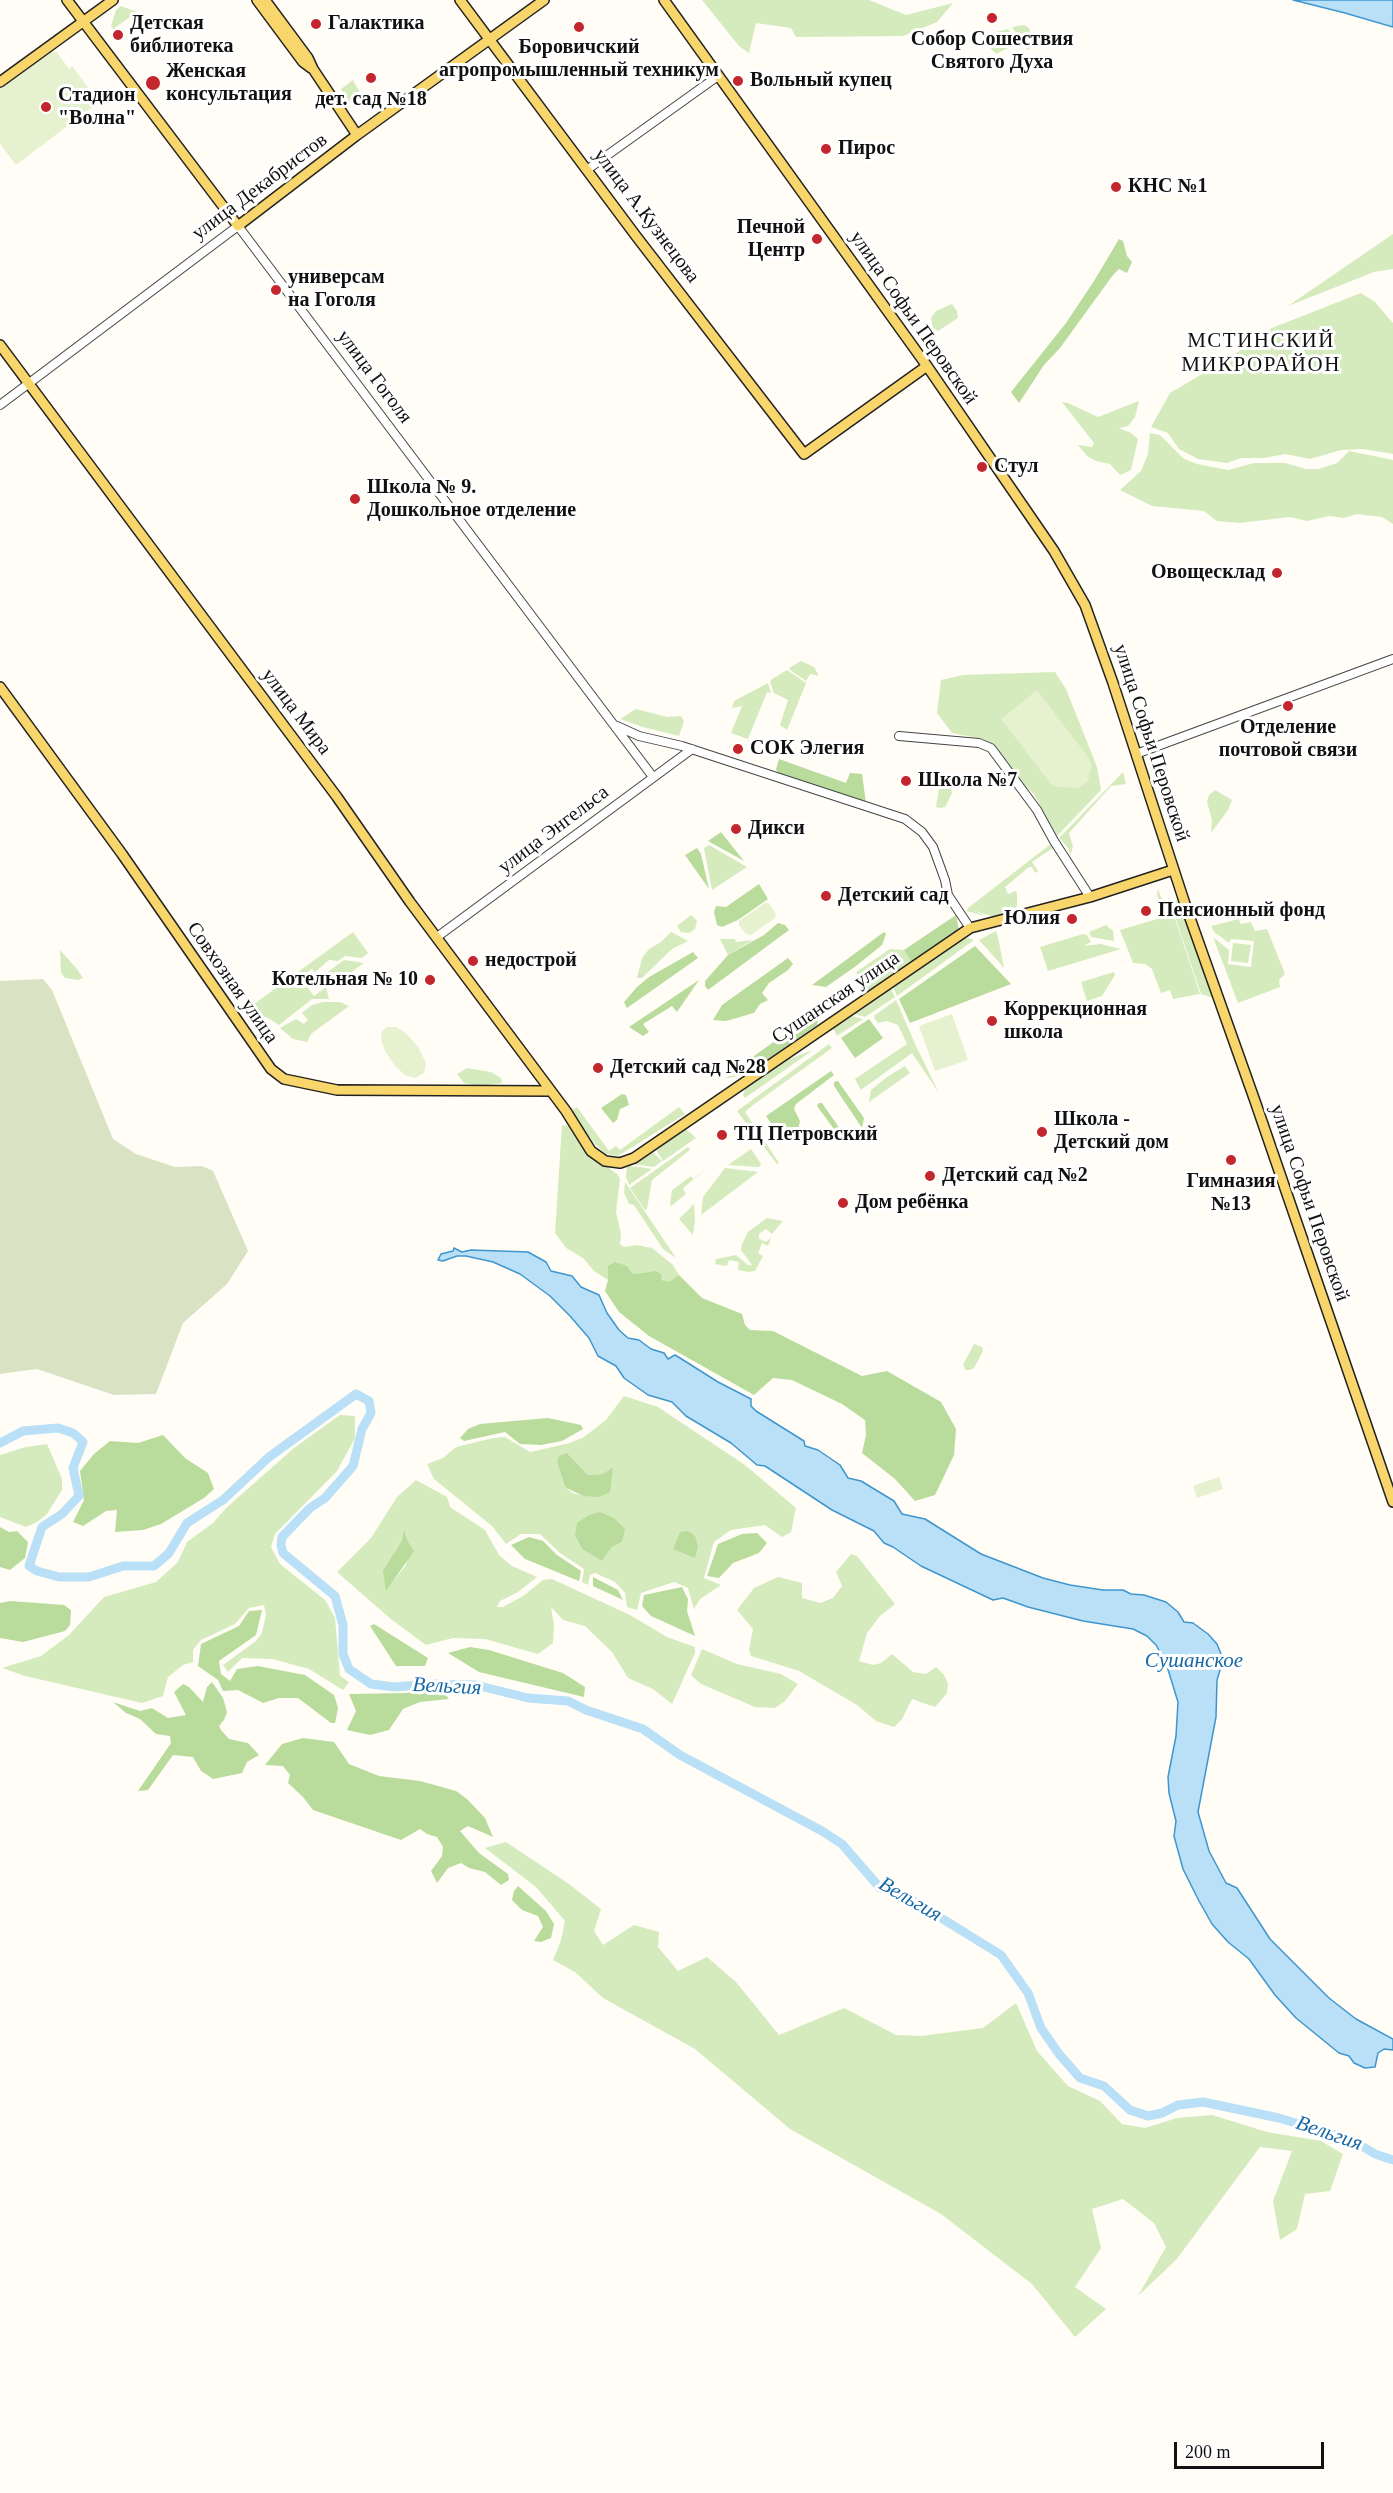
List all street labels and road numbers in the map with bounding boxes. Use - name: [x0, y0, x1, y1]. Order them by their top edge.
- street label: улица Декабристов: [188, 128, 332, 246]
- street label: улица А.Кузнецова: [588, 144, 704, 288]
- street label: улица Софьи Перовской: [844, 227, 982, 409]
- street label: улица Гоголя: [331, 326, 417, 428]
- street label: улица Софьи Перовской: [1108, 641, 1194, 845]
- street label: улица Мира: [256, 664, 336, 760]
- street label: улица Энгельса: [494, 781, 614, 879]
- street label: Совхозная улица: [181, 918, 283, 1048]
- street label: Сушанская улица: [768, 947, 904, 1049]
- street label: улица Софьи Перовской: [1264, 1101, 1354, 1305]

